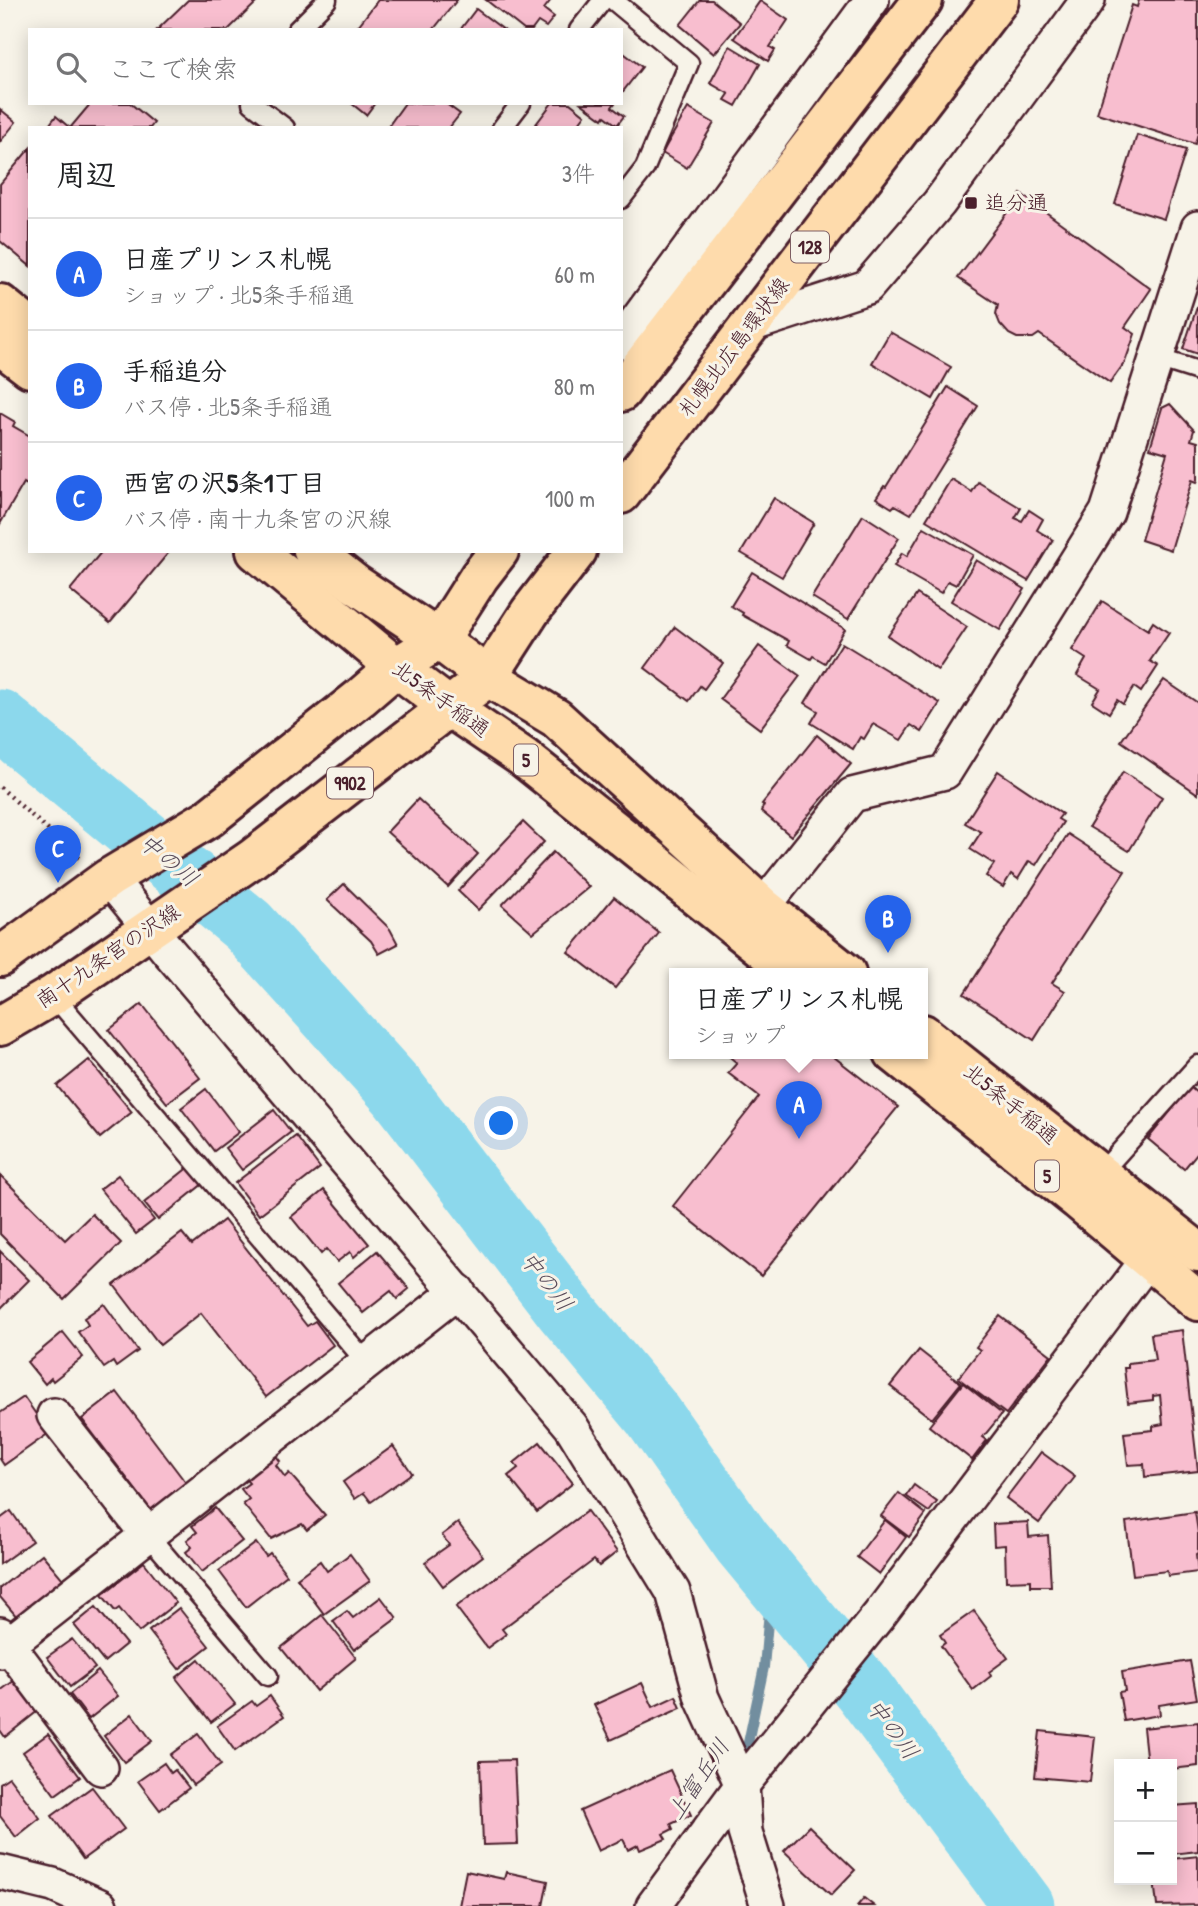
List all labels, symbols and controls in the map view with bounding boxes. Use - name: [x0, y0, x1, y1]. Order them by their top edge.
- search box: [28, 28, 623, 105]
- icon: search: [52, 48, 90, 86]
- text: ここで検索: [108, 51, 238, 86]
- text: 周辺: [56, 154, 116, 194]
- text: 3件: [562, 158, 595, 189]
- place label: 追分通: [985, 188, 1048, 217]
- marker: 追分通: [963, 195, 979, 211]
- road number: 128: [791, 232, 829, 262]
- text: 日産プリンス札幌: [123, 241, 331, 276]
- text: A: [73, 259, 85, 290]
- text: 60 m: [555, 259, 595, 290]
- street label: 札幌北広島環状線: [671, 271, 796, 423]
- text: ショップ · 北5条手稲通: [123, 279, 354, 310]
- text: 手稲追分: [123, 353, 227, 388]
- text: B: [73, 371, 85, 402]
- text: 80 m: [554, 371, 595, 402]
- text: バス停 · 北5条手稲通: [123, 391, 332, 422]
- text: 西宮の沢5条1丁目: [123, 465, 325, 500]
- text: C: [73, 483, 85, 514]
- text: 100 m: [545, 483, 595, 514]
- text: バス停 · 南十九条宮の沢線: [123, 503, 391, 534]
- street label: 北5条手稲通: [387, 653, 496, 744]
- road number: 5: [514, 744, 538, 776]
- road number: 9902: [327, 768, 373, 798]
- pin: C: [35, 825, 81, 883]
- water label: 中の川: [133, 826, 206, 894]
- pin: B: [865, 895, 911, 953]
- street label: 南十九条宮の沢線: [30, 897, 185, 1015]
- popup: [669, 968, 928, 1059]
- text: 日産プリンス札幌: [694, 981, 903, 1016]
- text: ショップ: [694, 1019, 786, 1050]
- street label: 北5条手稲通: [958, 1057, 1065, 1151]
- pin: A: [776, 1081, 822, 1139]
- your location: [484, 1106, 518, 1140]
- road number: 5: [1035, 1160, 1059, 1192]
- water label: 中の川: [514, 1244, 581, 1317]
- water label: 中の川: [860, 1692, 927, 1766]
- water label: 上富丘川: [659, 1732, 736, 1826]
- map controls: [1114, 1759, 1177, 1885]
- button: +: [1114, 1759, 1177, 1822]
- button: −: [1114, 1822, 1177, 1885]

